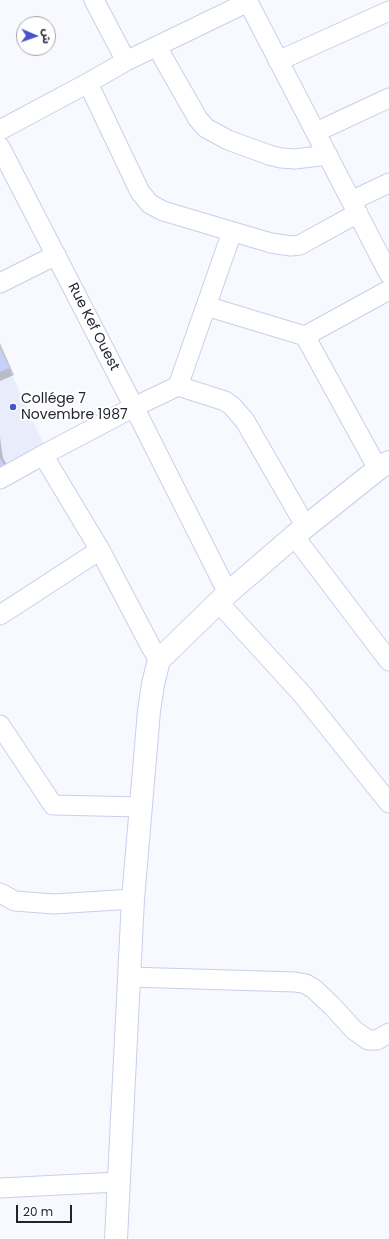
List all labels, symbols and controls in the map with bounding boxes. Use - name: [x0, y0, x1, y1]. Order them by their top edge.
- north arrow: [16, 16, 56, 56]
- text: ش: [39, 29, 55, 44]
- street label: Rue Kef Ouest: [64, 280, 122, 374]
- place label: Collége 7 Novembre 1987: [21, 391, 128, 424]
- marker: Collége 7 Novembre 1987: [8, 402, 18, 412]
- scale bar: [18, 1197, 74, 1223]
- text: 20 m: [23, 1203, 53, 1220]

